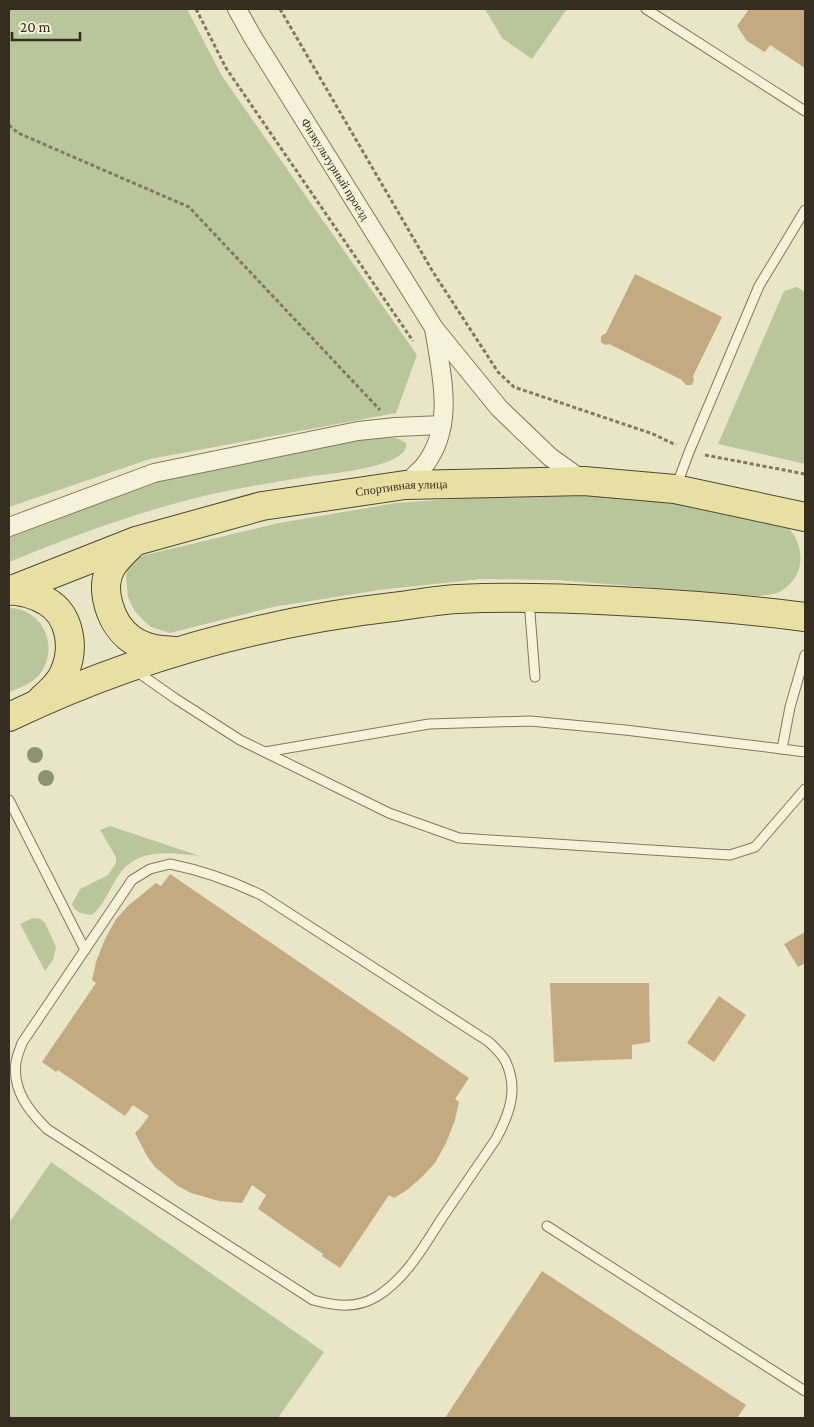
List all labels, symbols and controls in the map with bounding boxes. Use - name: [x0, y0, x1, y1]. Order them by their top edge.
- scale bar: [12, 10, 80, 42]
- text: 20 m: [20, 19, 51, 35]
- street label: Физкультурный проезд: [298, 116, 372, 223]
- street label: Спортивная улица: [354, 477, 448, 499]

